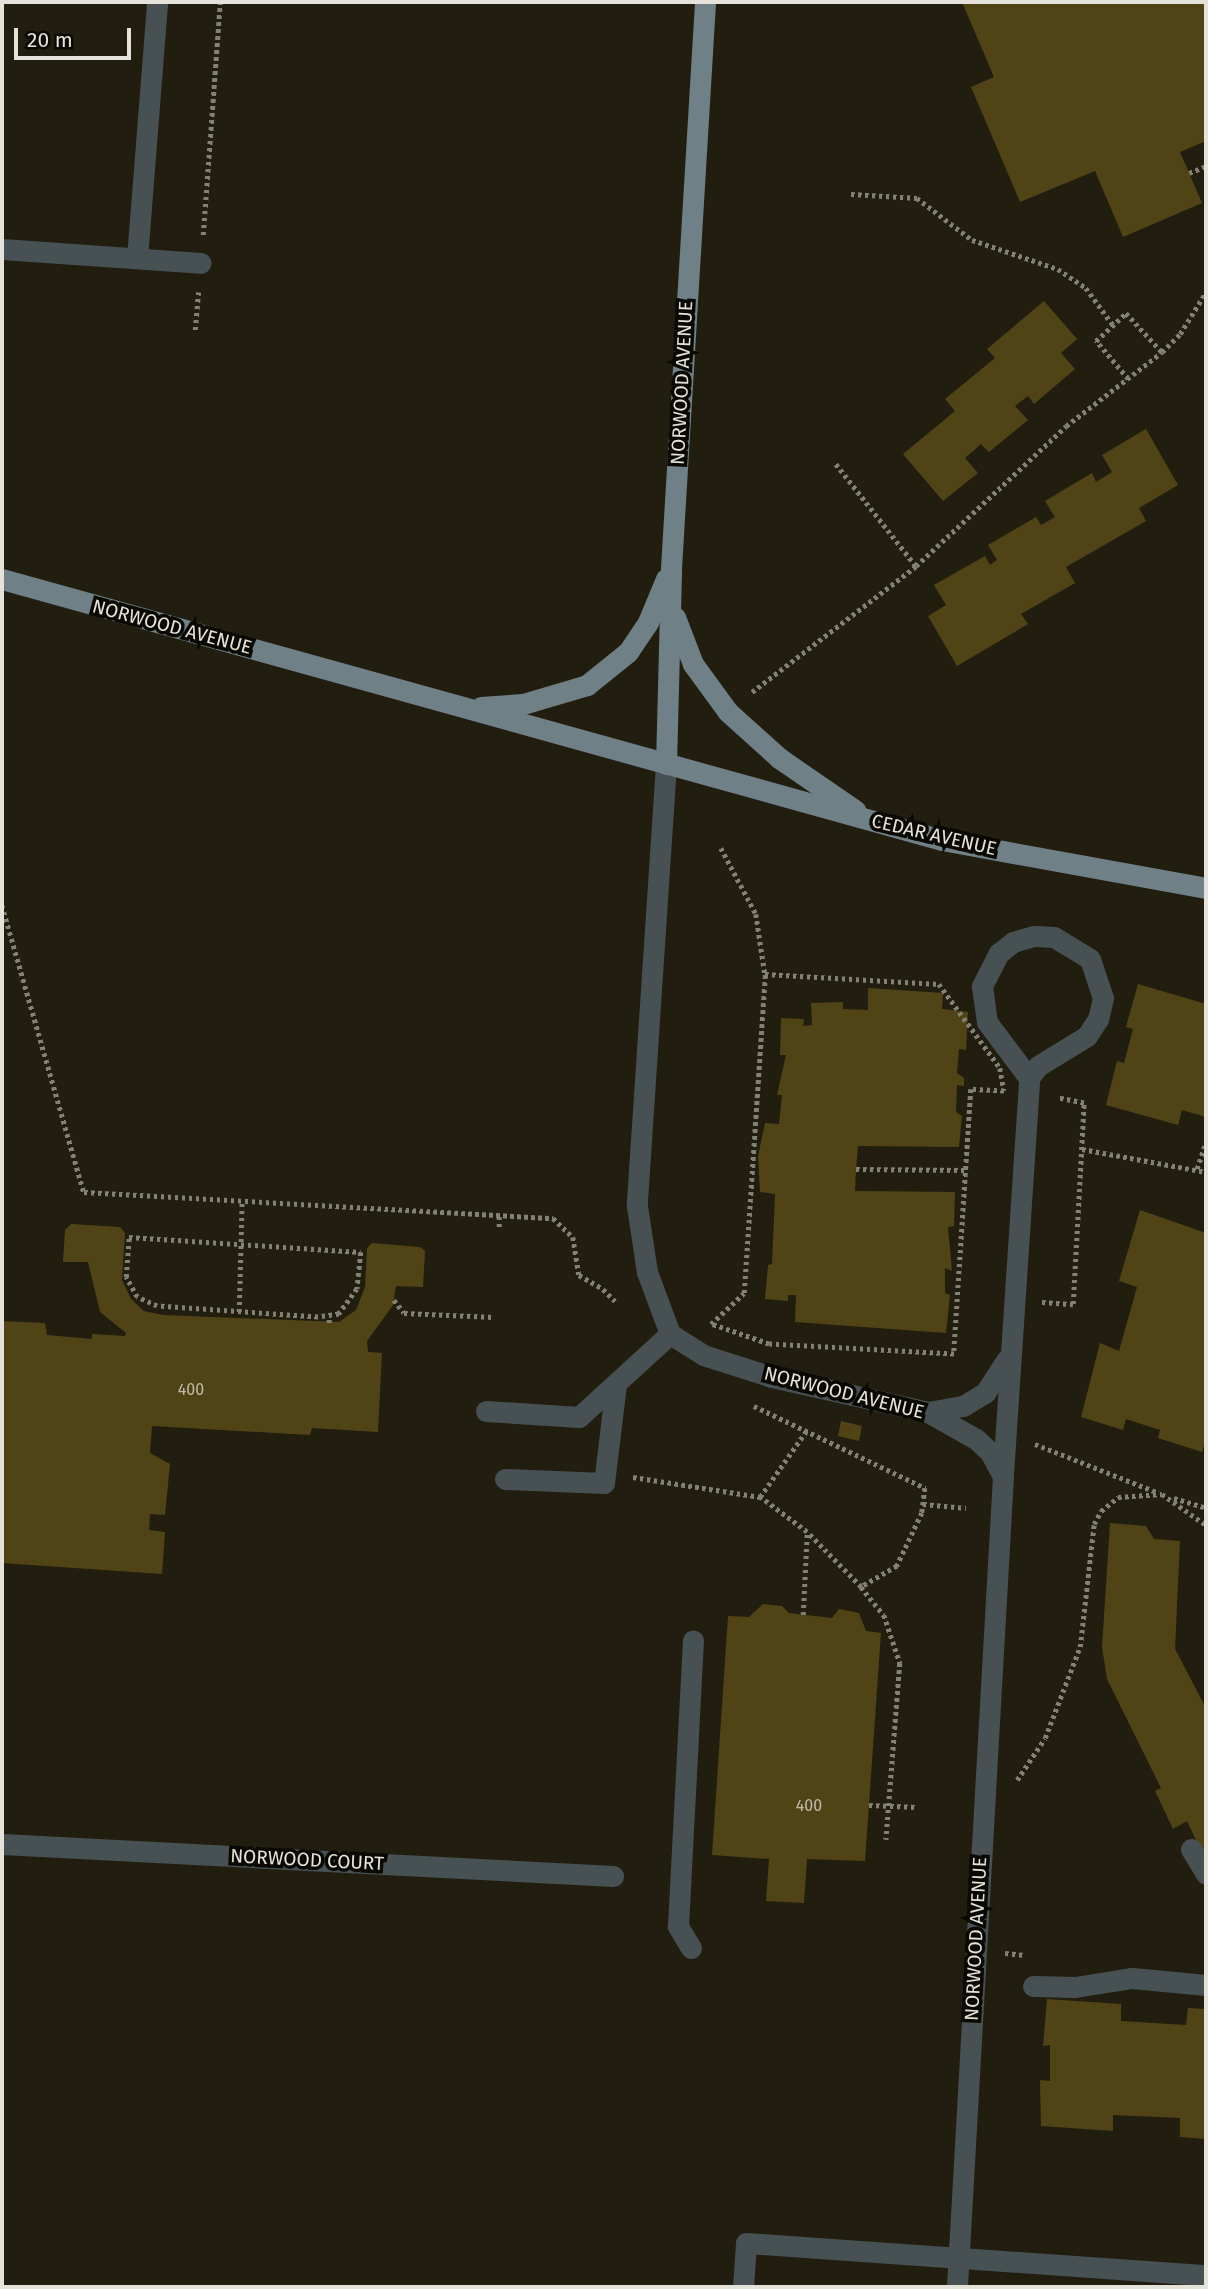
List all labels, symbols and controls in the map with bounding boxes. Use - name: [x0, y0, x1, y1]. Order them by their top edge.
- scale bar: [18, 14, 135, 58]
- text: 20 m: [27, 27, 73, 53]
- street label: NORWOOD AVENUE: [666, 301, 698, 465]
- street label: NORWOOD AVENUE: [90, 595, 254, 659]
- street label: CEDAR AVENUE: [869, 810, 999, 860]
- street label: NORWOOD AVENUE: [762, 1362, 926, 1424]
- house number: 400: [178, 1380, 204, 1400]
- house number: 400: [796, 1796, 822, 1816]
- street label: NORWOOD COURT: [230, 1845, 384, 1875]
- street label: NORWOOD AVENUE: [960, 1857, 992, 2021]

